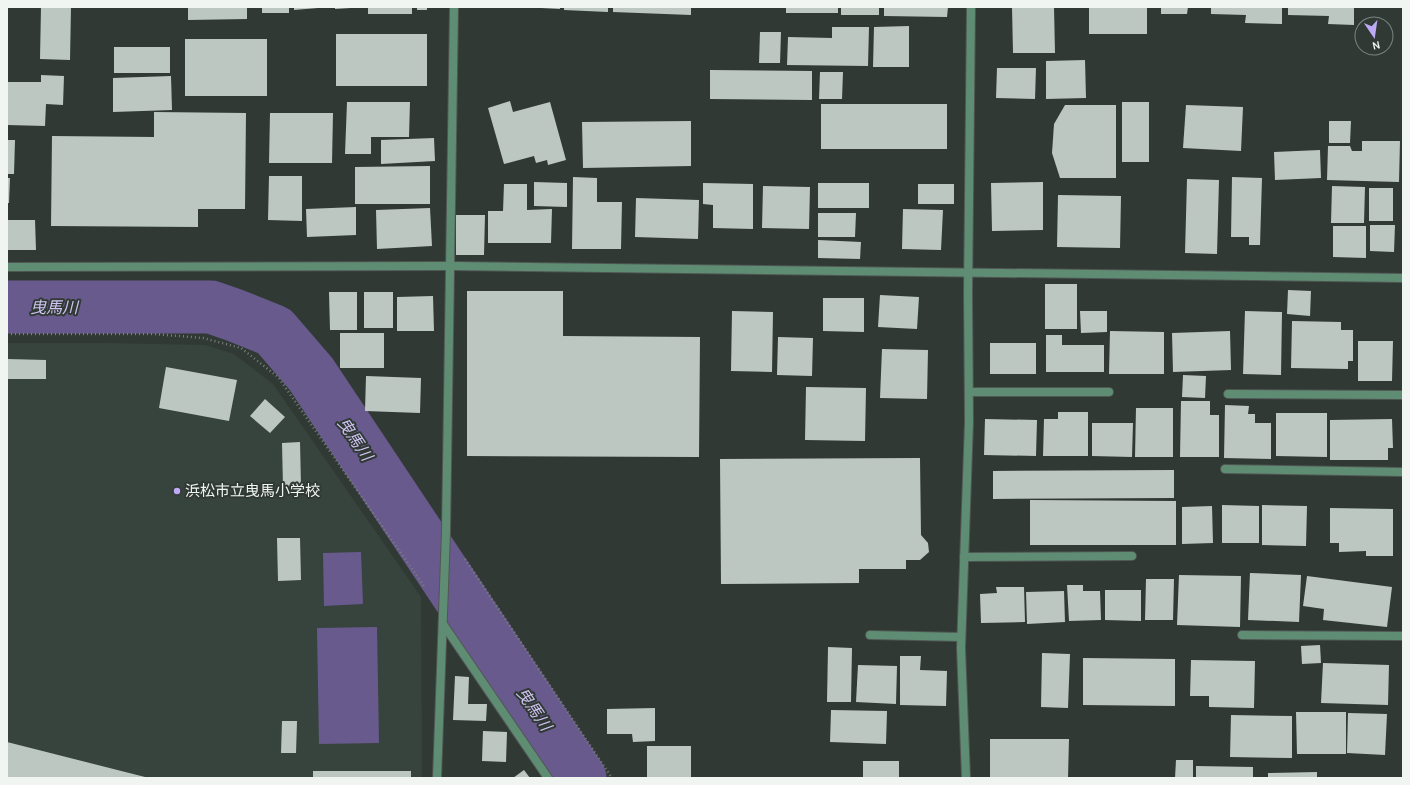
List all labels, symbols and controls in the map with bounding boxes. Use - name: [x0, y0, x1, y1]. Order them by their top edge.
- north arrow: [1354, 16, 1394, 56]
- text: N: [1371, 38, 1381, 52]
- water label: 曳馬川: [30, 298, 80, 317]
- water label: 曳馬川: [334, 414, 377, 466]
- place label: 浜松市立曳馬小学校: [185, 482, 320, 500]
- marker: 浜松市立曳馬小学校: [172, 486, 182, 496]
- water label: 曳馬川: [513, 684, 556, 736]

